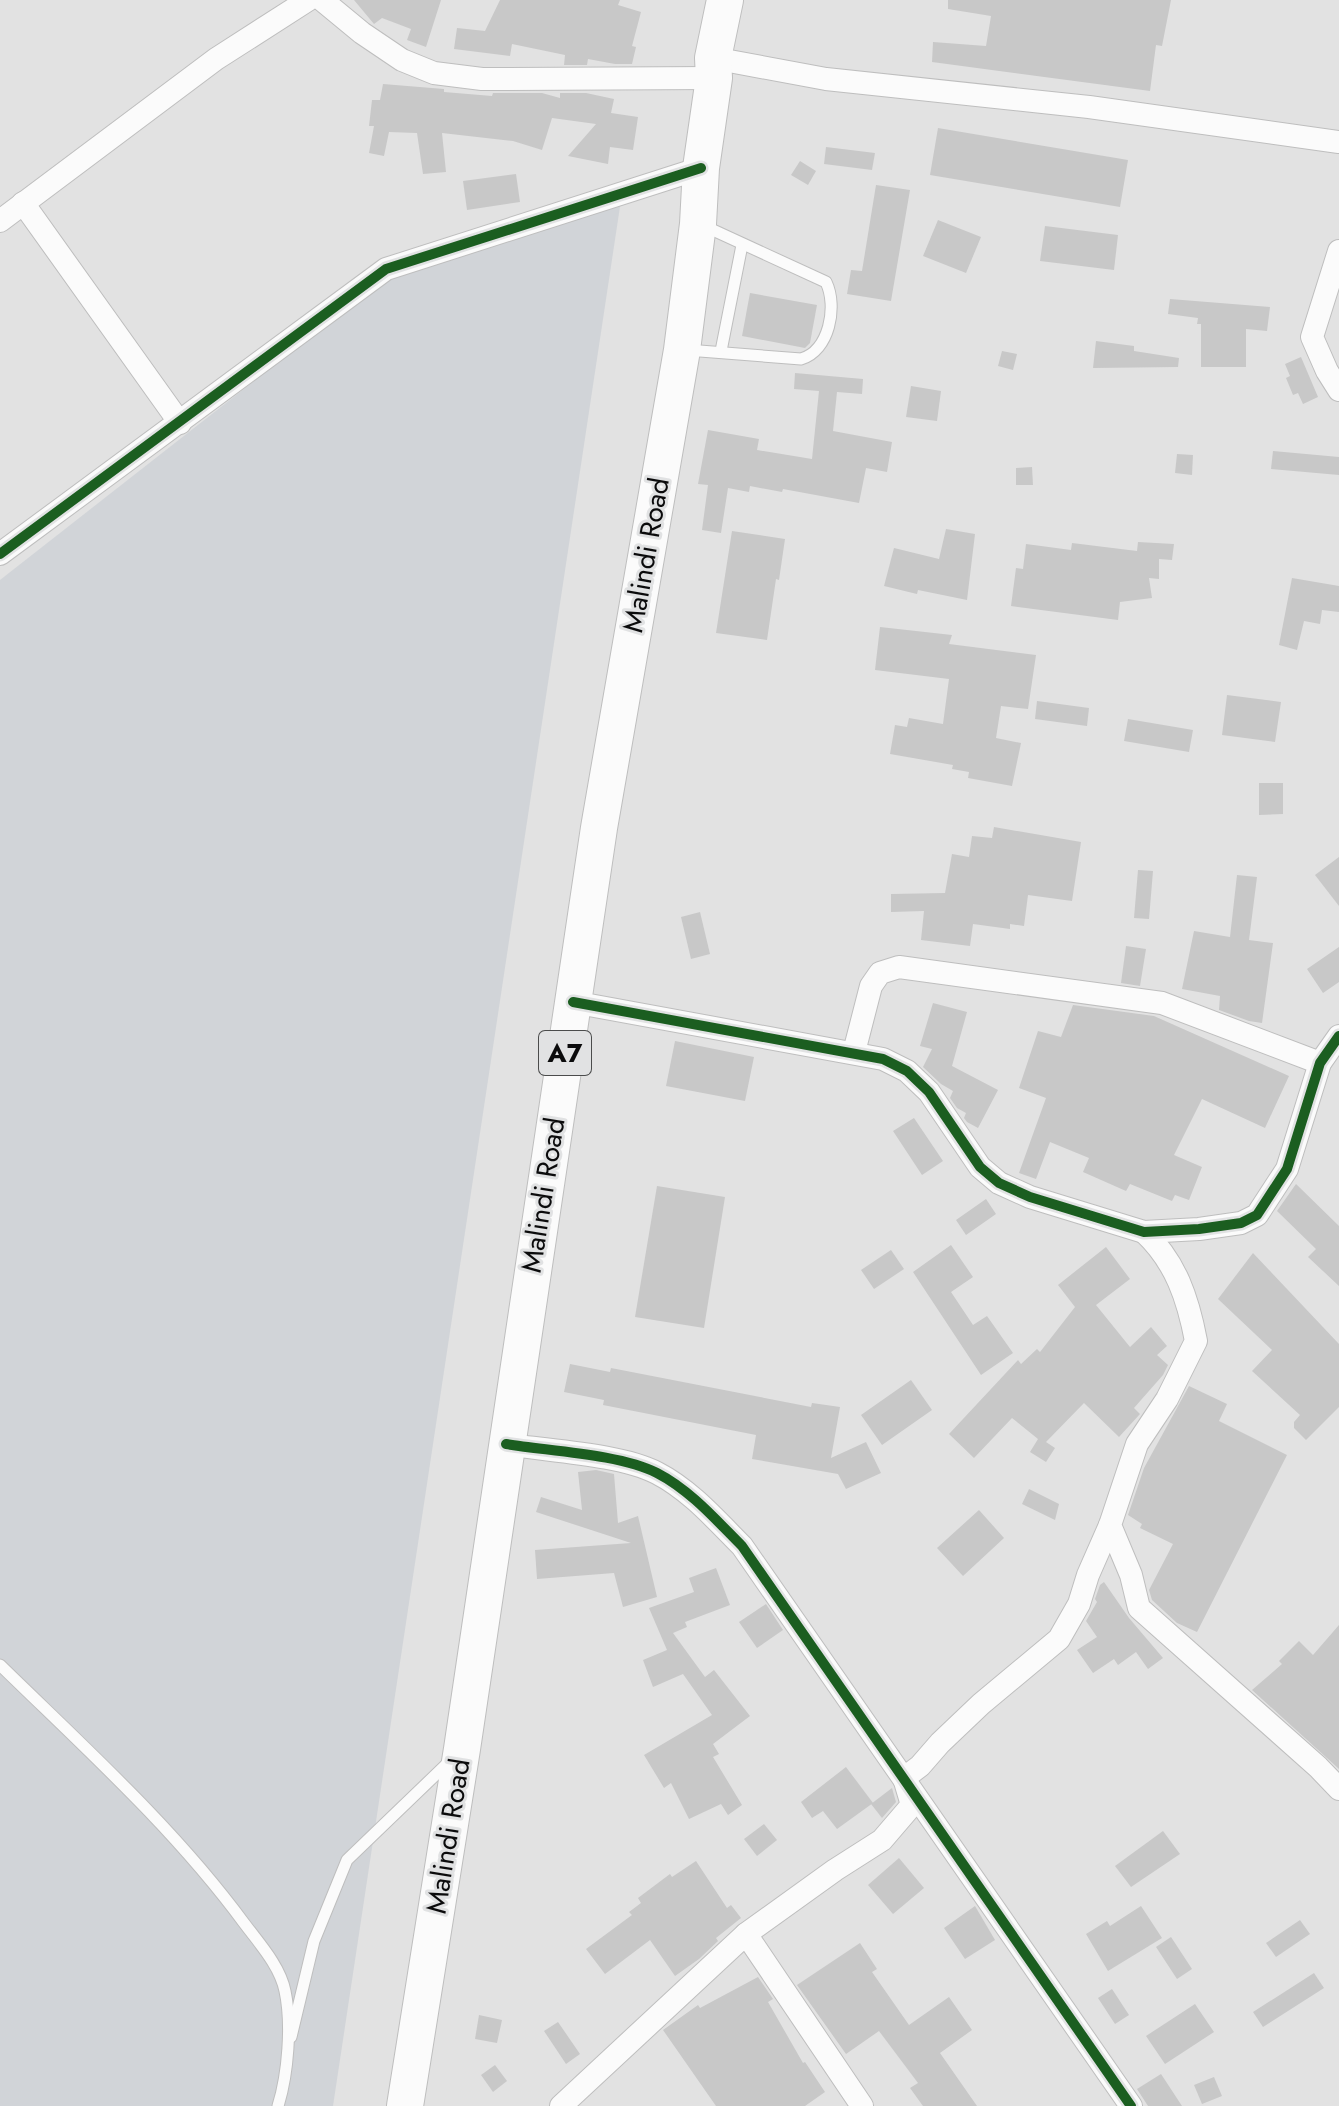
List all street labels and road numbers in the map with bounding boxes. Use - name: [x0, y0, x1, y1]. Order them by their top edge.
- street label: Malindi Road: [612, 474, 680, 636]
- road number: A7: [539, 1031, 591, 1075]
- street label: Malindi Road: [511, 1114, 575, 1276]
- street label: Malindi Road: [416, 1755, 480, 1917]

